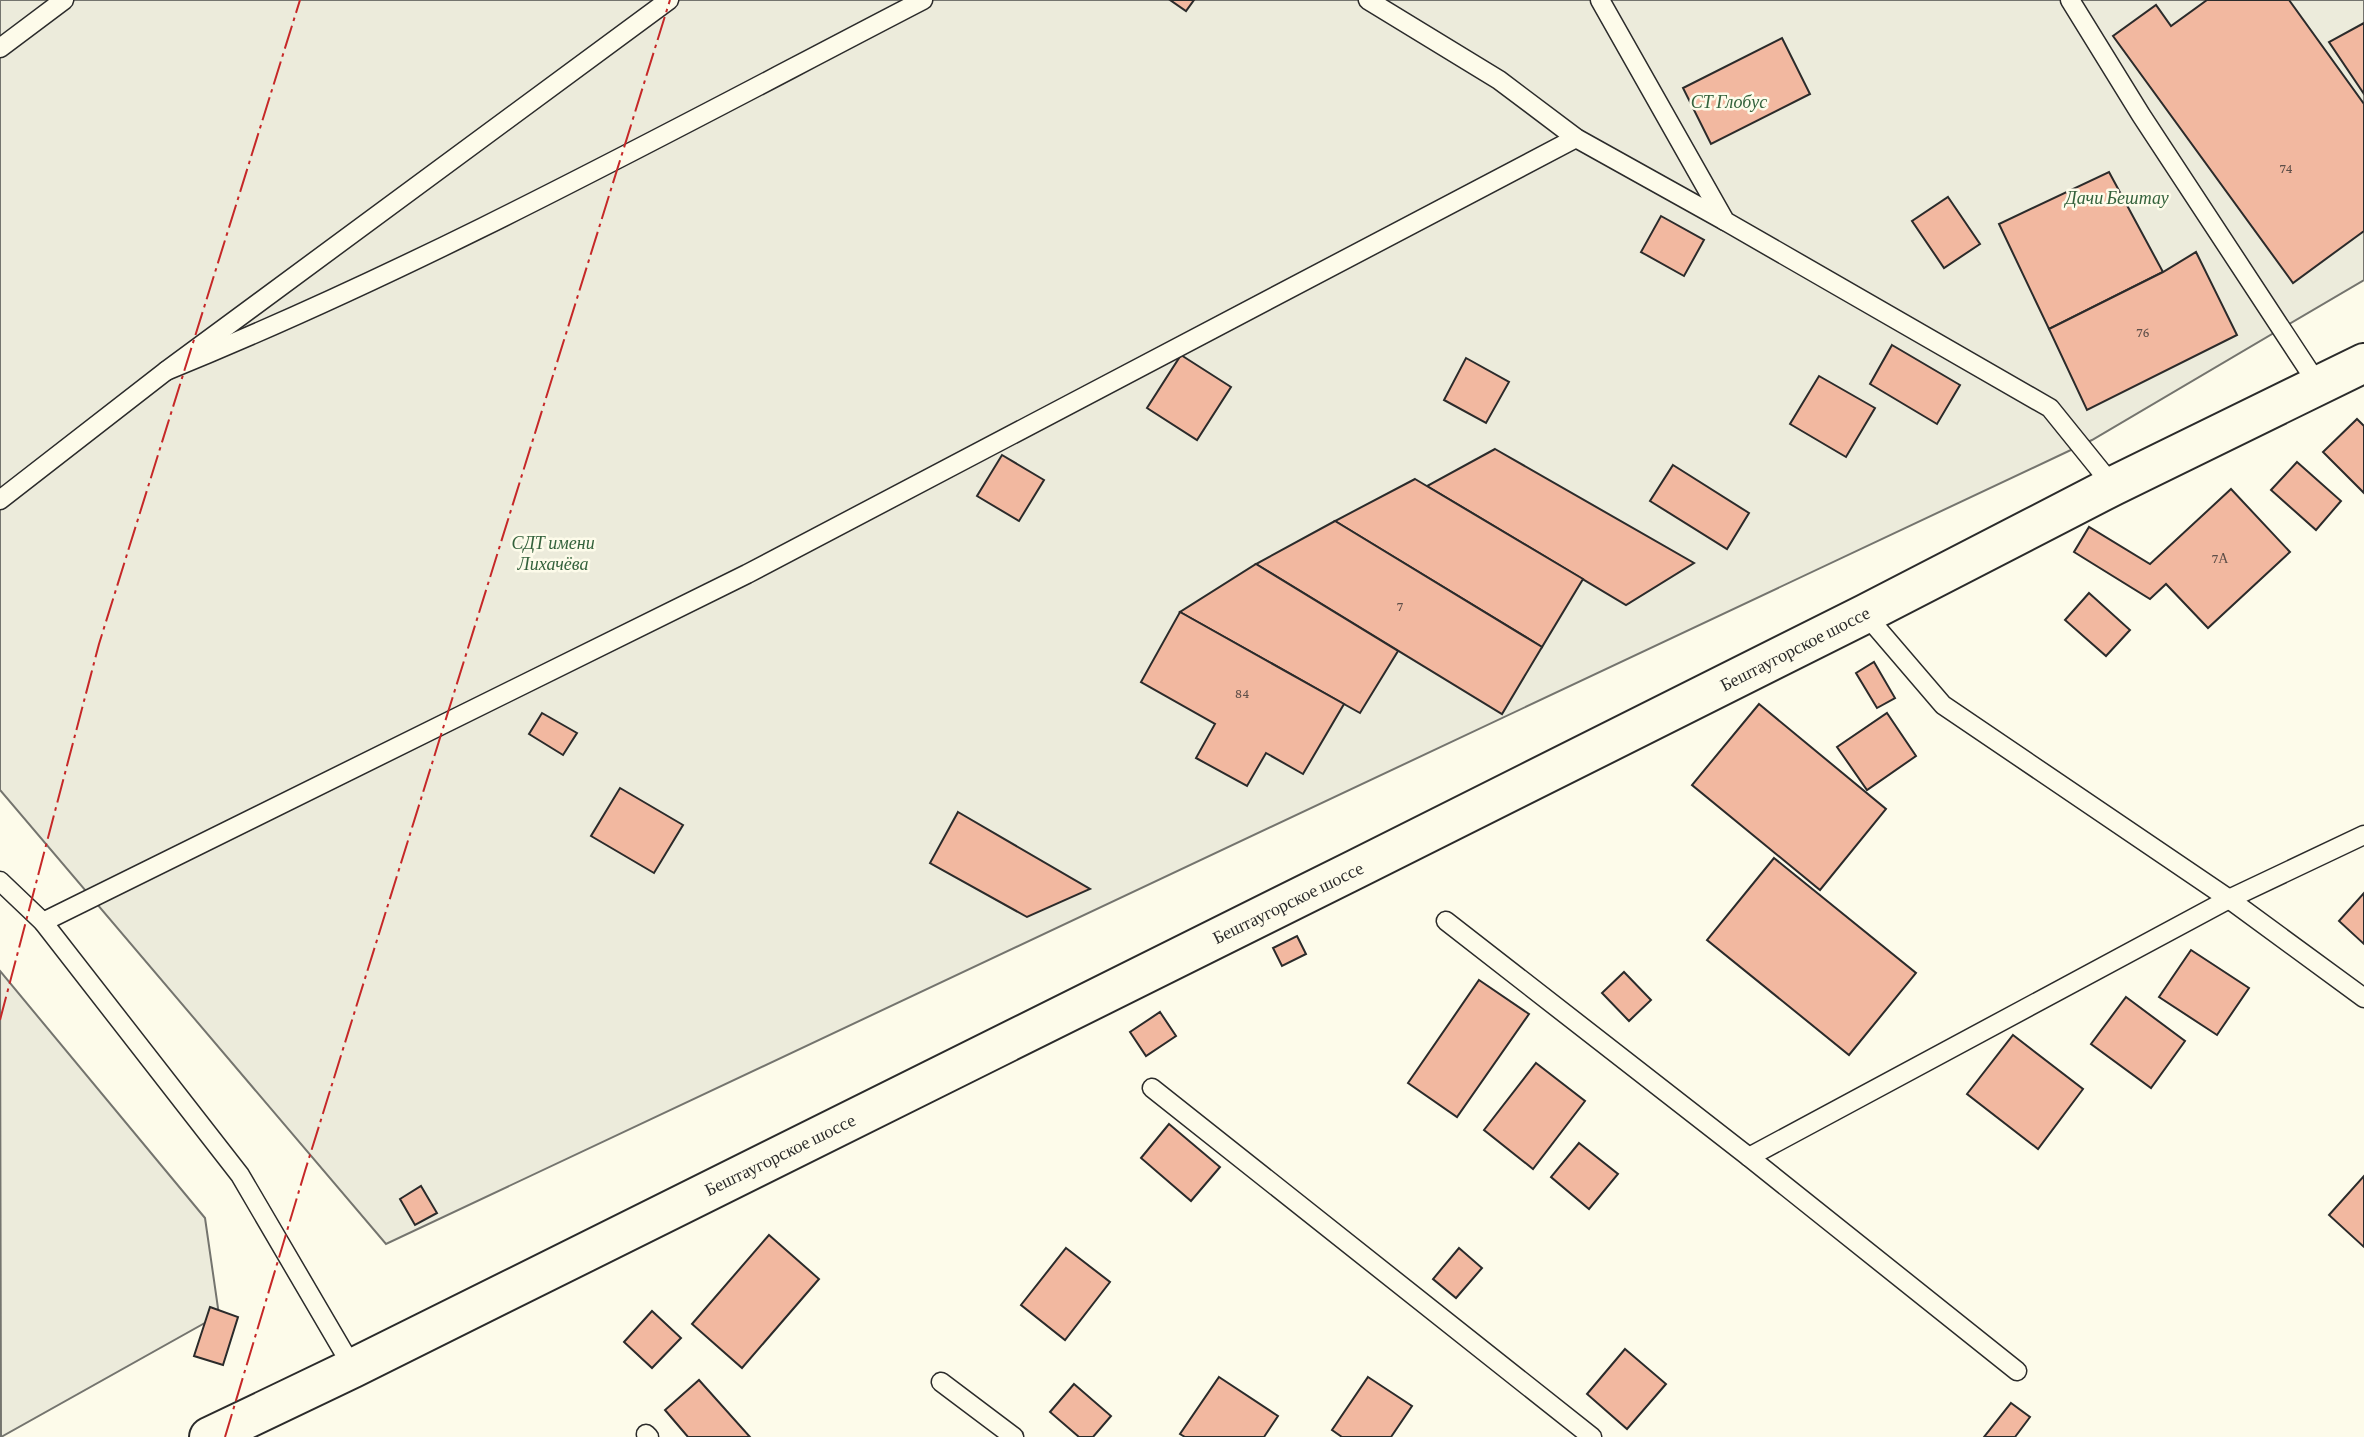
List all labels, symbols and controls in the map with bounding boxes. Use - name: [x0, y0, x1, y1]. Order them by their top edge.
- park label: СТ Глобус: [1691, 92, 1767, 112]
- house number: 74: [2279, 160, 2293, 176]
- park label: Дачи Бештау: [2063, 188, 2169, 208]
- house number: 76: [2136, 324, 2150, 340]
- park label: СДТ имени Лихачёва: [511, 533, 595, 574]
- house number: 7А: [2212, 550, 2229, 566]
- house number: 7: [1397, 598, 1404, 614]
- street label: Бештаугорское шоссе: [1717, 603, 1873, 695]
- house number: 84: [1235, 685, 1249, 701]
- street label: Бештаугорское шоссе: [1209, 858, 1367, 948]
- street label: Бештаугорское шоссе: [701, 1110, 859, 1200]

